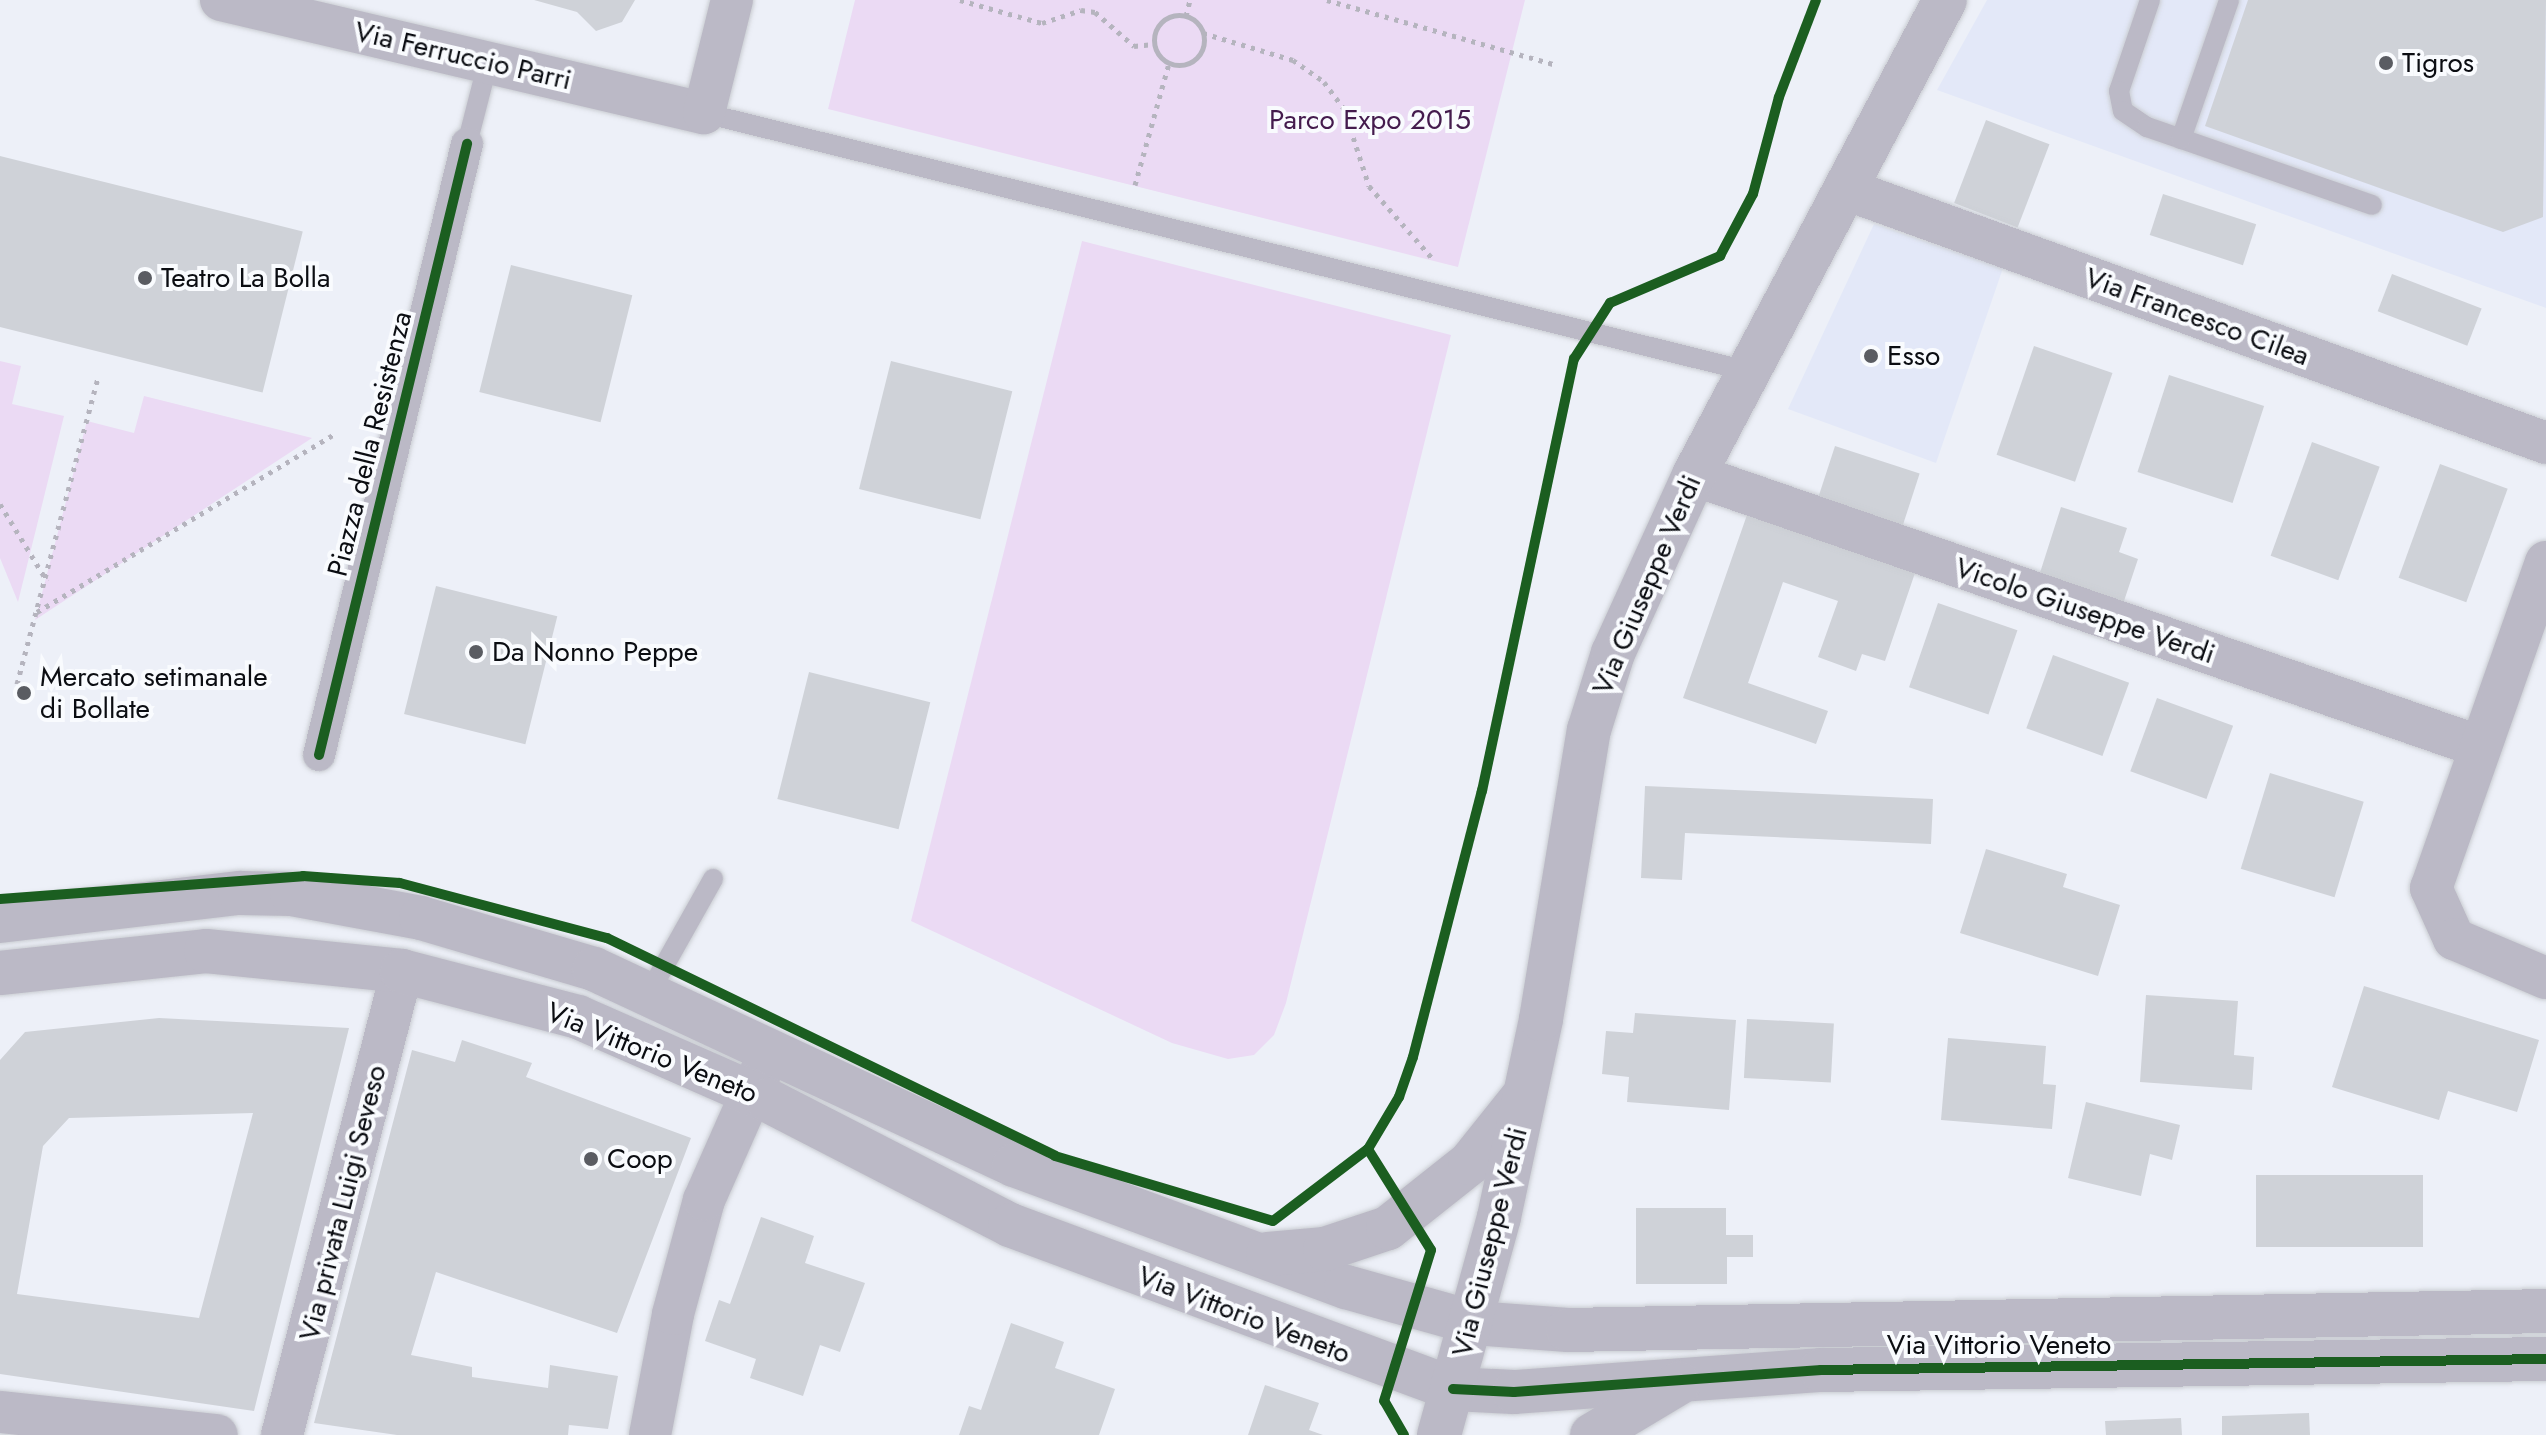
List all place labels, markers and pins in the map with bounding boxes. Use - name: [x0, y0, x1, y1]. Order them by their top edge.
- place label: Tigros: [2402, 46, 2474, 80]
- marker: Tigros: [2377, 54, 2395, 72]
- place label: Teatro La Bolla: [161, 261, 330, 295]
- marker: Teatro La Bolla: [136, 269, 154, 287]
- place label: Esso: [1887, 339, 1940, 373]
- marker: Esso: [1862, 347, 1880, 365]
- place label: Da Nonno Peppe: [492, 635, 698, 669]
- marker: Da Nonno Peppe: [467, 643, 485, 661]
- place label: Mercato setimanale di Bollate: [40, 660, 268, 726]
- marker: Mercato setimanale di Bollate: [15, 684, 33, 702]
- place label: Coop: [607, 1142, 673, 1176]
- marker: Coop: [582, 1150, 600, 1168]

